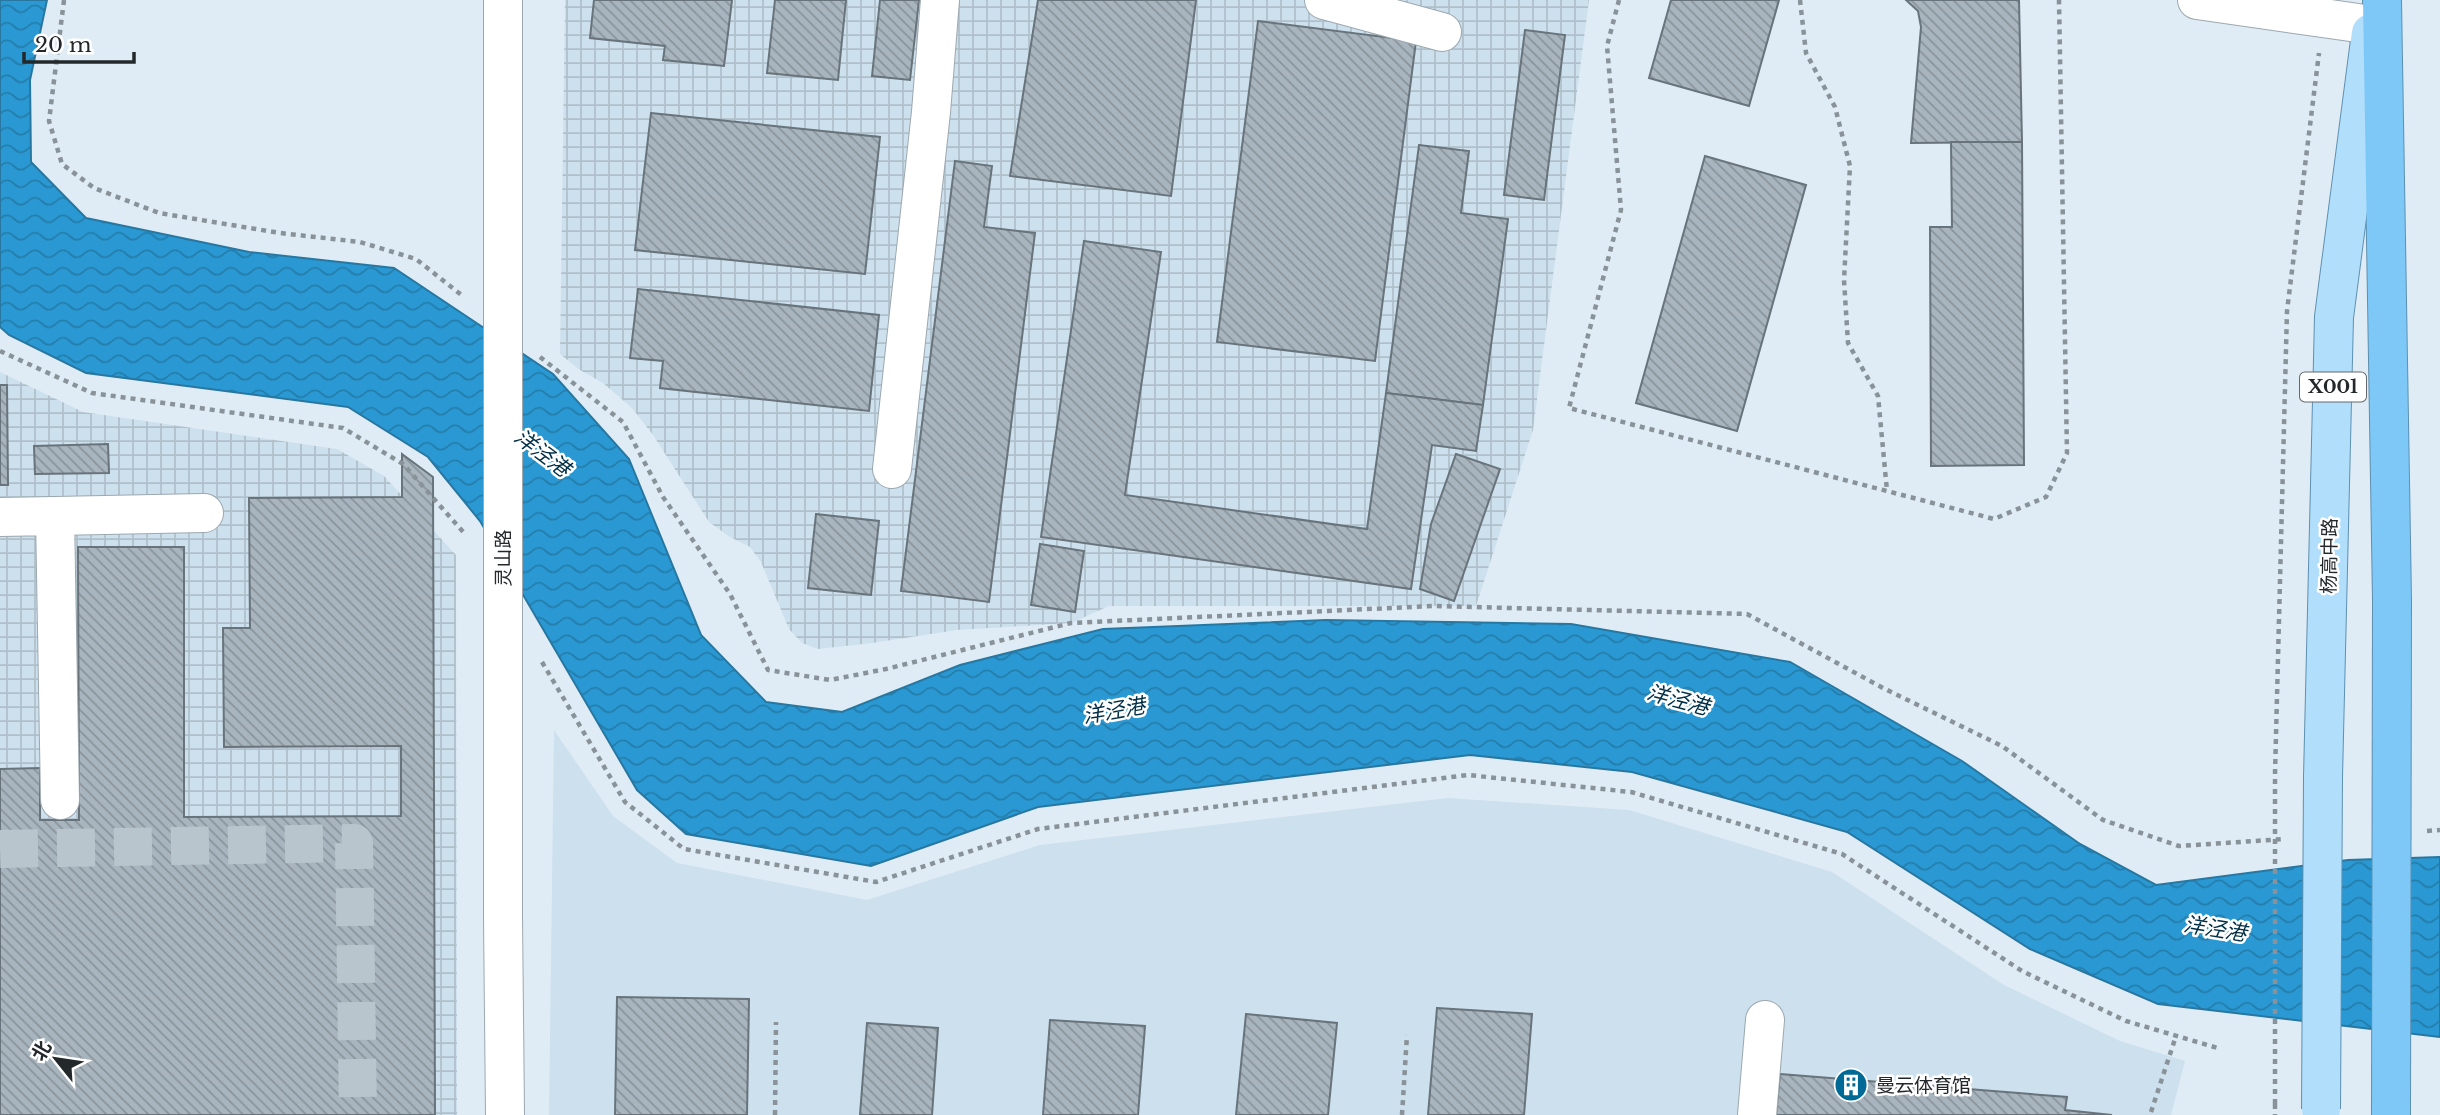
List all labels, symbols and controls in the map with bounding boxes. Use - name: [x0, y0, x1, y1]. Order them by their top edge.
- scale bar: [24, 21, 135, 65]
- text: 20 m: [35, 32, 92, 58]
- road number: X001: [2300, 372, 2366, 402]
- water label: 洋泾港: [509, 424, 577, 484]
- street label: 杨高中路: [2317, 518, 2342, 594]
- street label: 灵山路: [492, 529, 515, 587]
- water label: 洋泾港: [1644, 679, 1715, 721]
- water label: 洋泾港: [1081, 692, 1150, 729]
- water label: 洋泾港: [2182, 911, 2251, 947]
- north arrow: [21, 1024, 91, 1094]
- text: 北: [27, 1037, 56, 1065]
- building icon: 曼云体育馆: [1832, 1066, 1870, 1104]
- place label: 曼云体育馆: [1876, 1074, 1971, 1097]

